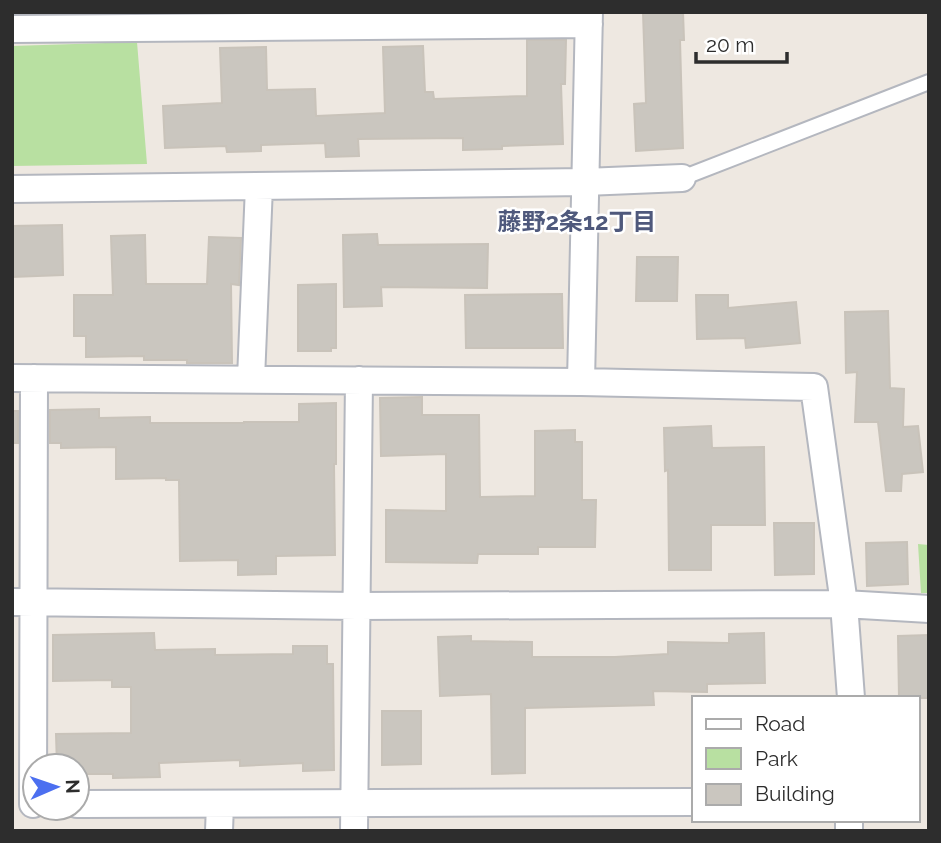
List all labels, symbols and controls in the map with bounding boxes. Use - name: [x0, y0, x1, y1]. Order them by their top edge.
- scale bar: [696, 21, 787, 65]
- text: 20 m: [706, 32, 754, 57]
- district label: 藤野2条12丁目: [498, 207, 656, 236]
- legend: [692, 696, 920, 822]
- text: Road: [755, 711, 805, 736]
- text: Park: [755, 746, 798, 771]
- north arrow: [21, 752, 91, 822]
- text: N: [62, 779, 84, 794]
- text: Building: [755, 781, 835, 806]

